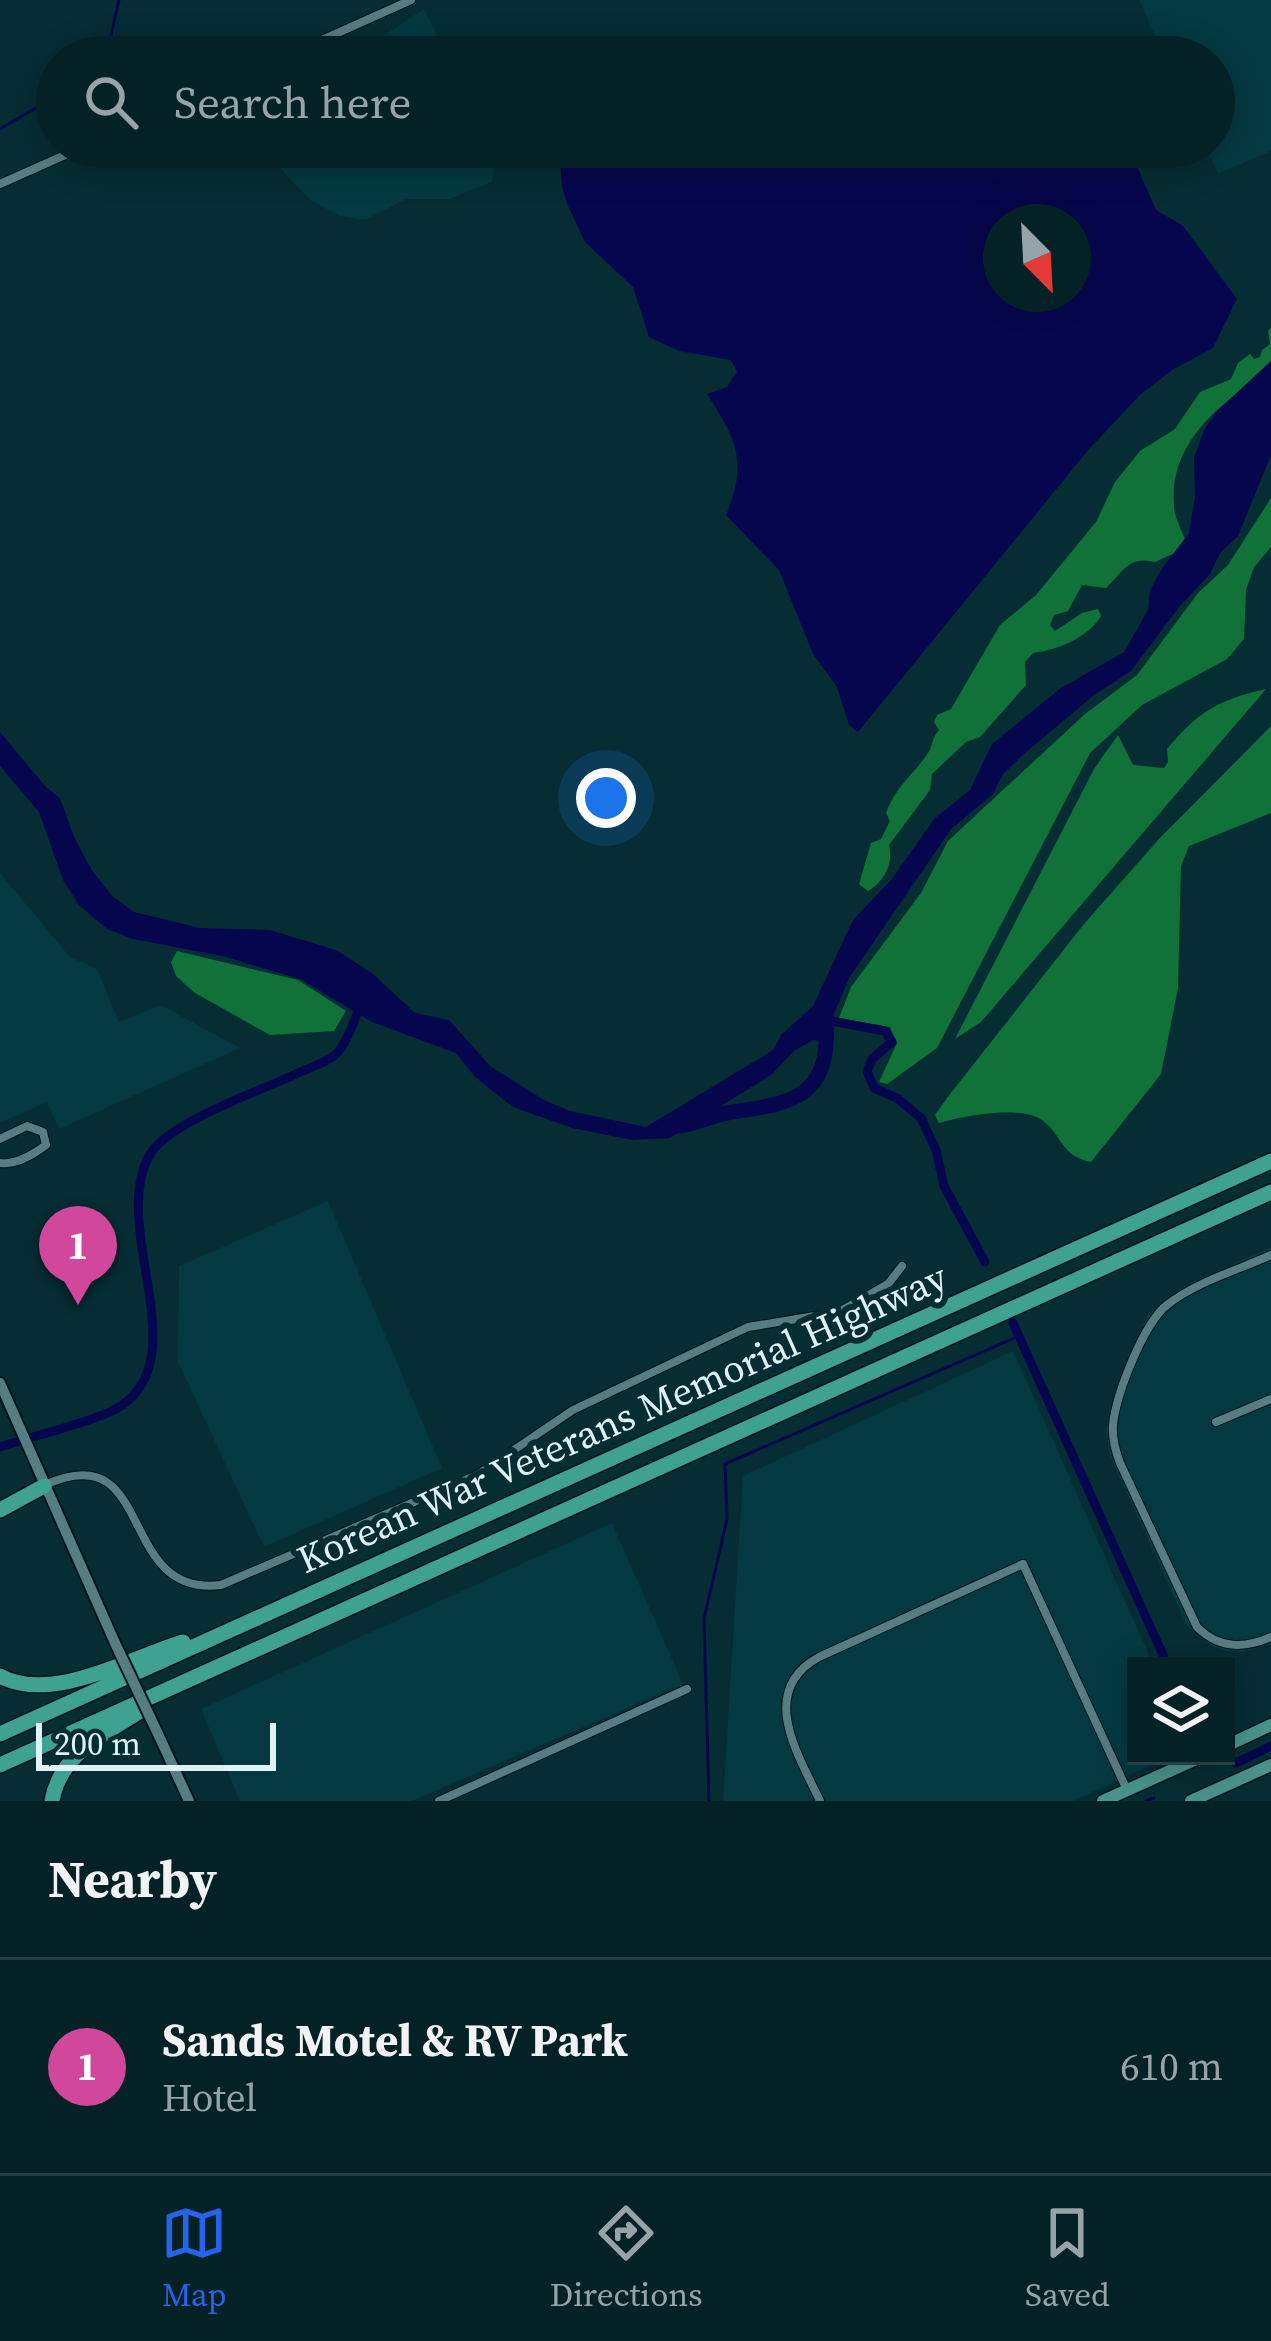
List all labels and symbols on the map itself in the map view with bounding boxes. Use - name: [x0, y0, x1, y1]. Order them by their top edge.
- north arrow: [983, 204, 1091, 312]
- your location: [576, 768, 636, 828]
- pin: 1: [39, 1206, 117, 1305]
- street label: Korean War Veterans Memorial Highway: [289, 1250, 955, 1586]
- scale bar: [36, 1717, 276, 1770]

